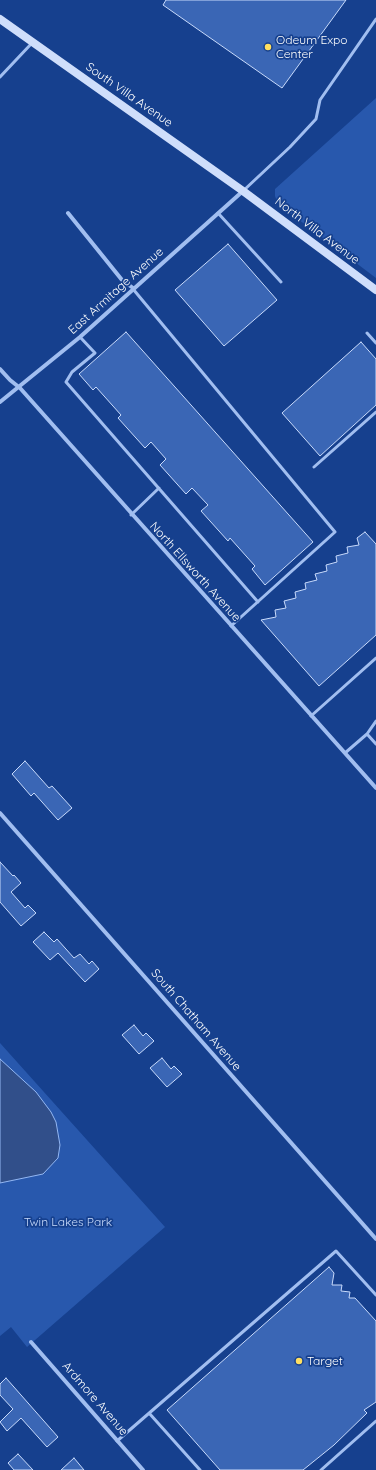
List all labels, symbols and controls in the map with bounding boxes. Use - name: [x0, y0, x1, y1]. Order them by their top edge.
- place label: Odeum Expo Center: [276, 33, 348, 61]
- marker: Odeum Expo Center: [263, 42, 273, 52]
- street label: South Villa Avenue: [83, 60, 175, 130]
- street label: North Villa Avenue: [272, 194, 362, 268]
- street label: East Armitage Avenue: [66, 245, 166, 337]
- street label: North Ellsworth Avenue: [147, 519, 243, 625]
- street label: South Chatham Avenue: [148, 966, 244, 1074]
- park label: Twin Lakes Park: [24, 1215, 112, 1229]
- place label: Target: [307, 1354, 343, 1368]
- marker: Target: [294, 1356, 304, 1366]
- street label: Ardmore Avenue: [59, 1359, 131, 1439]

